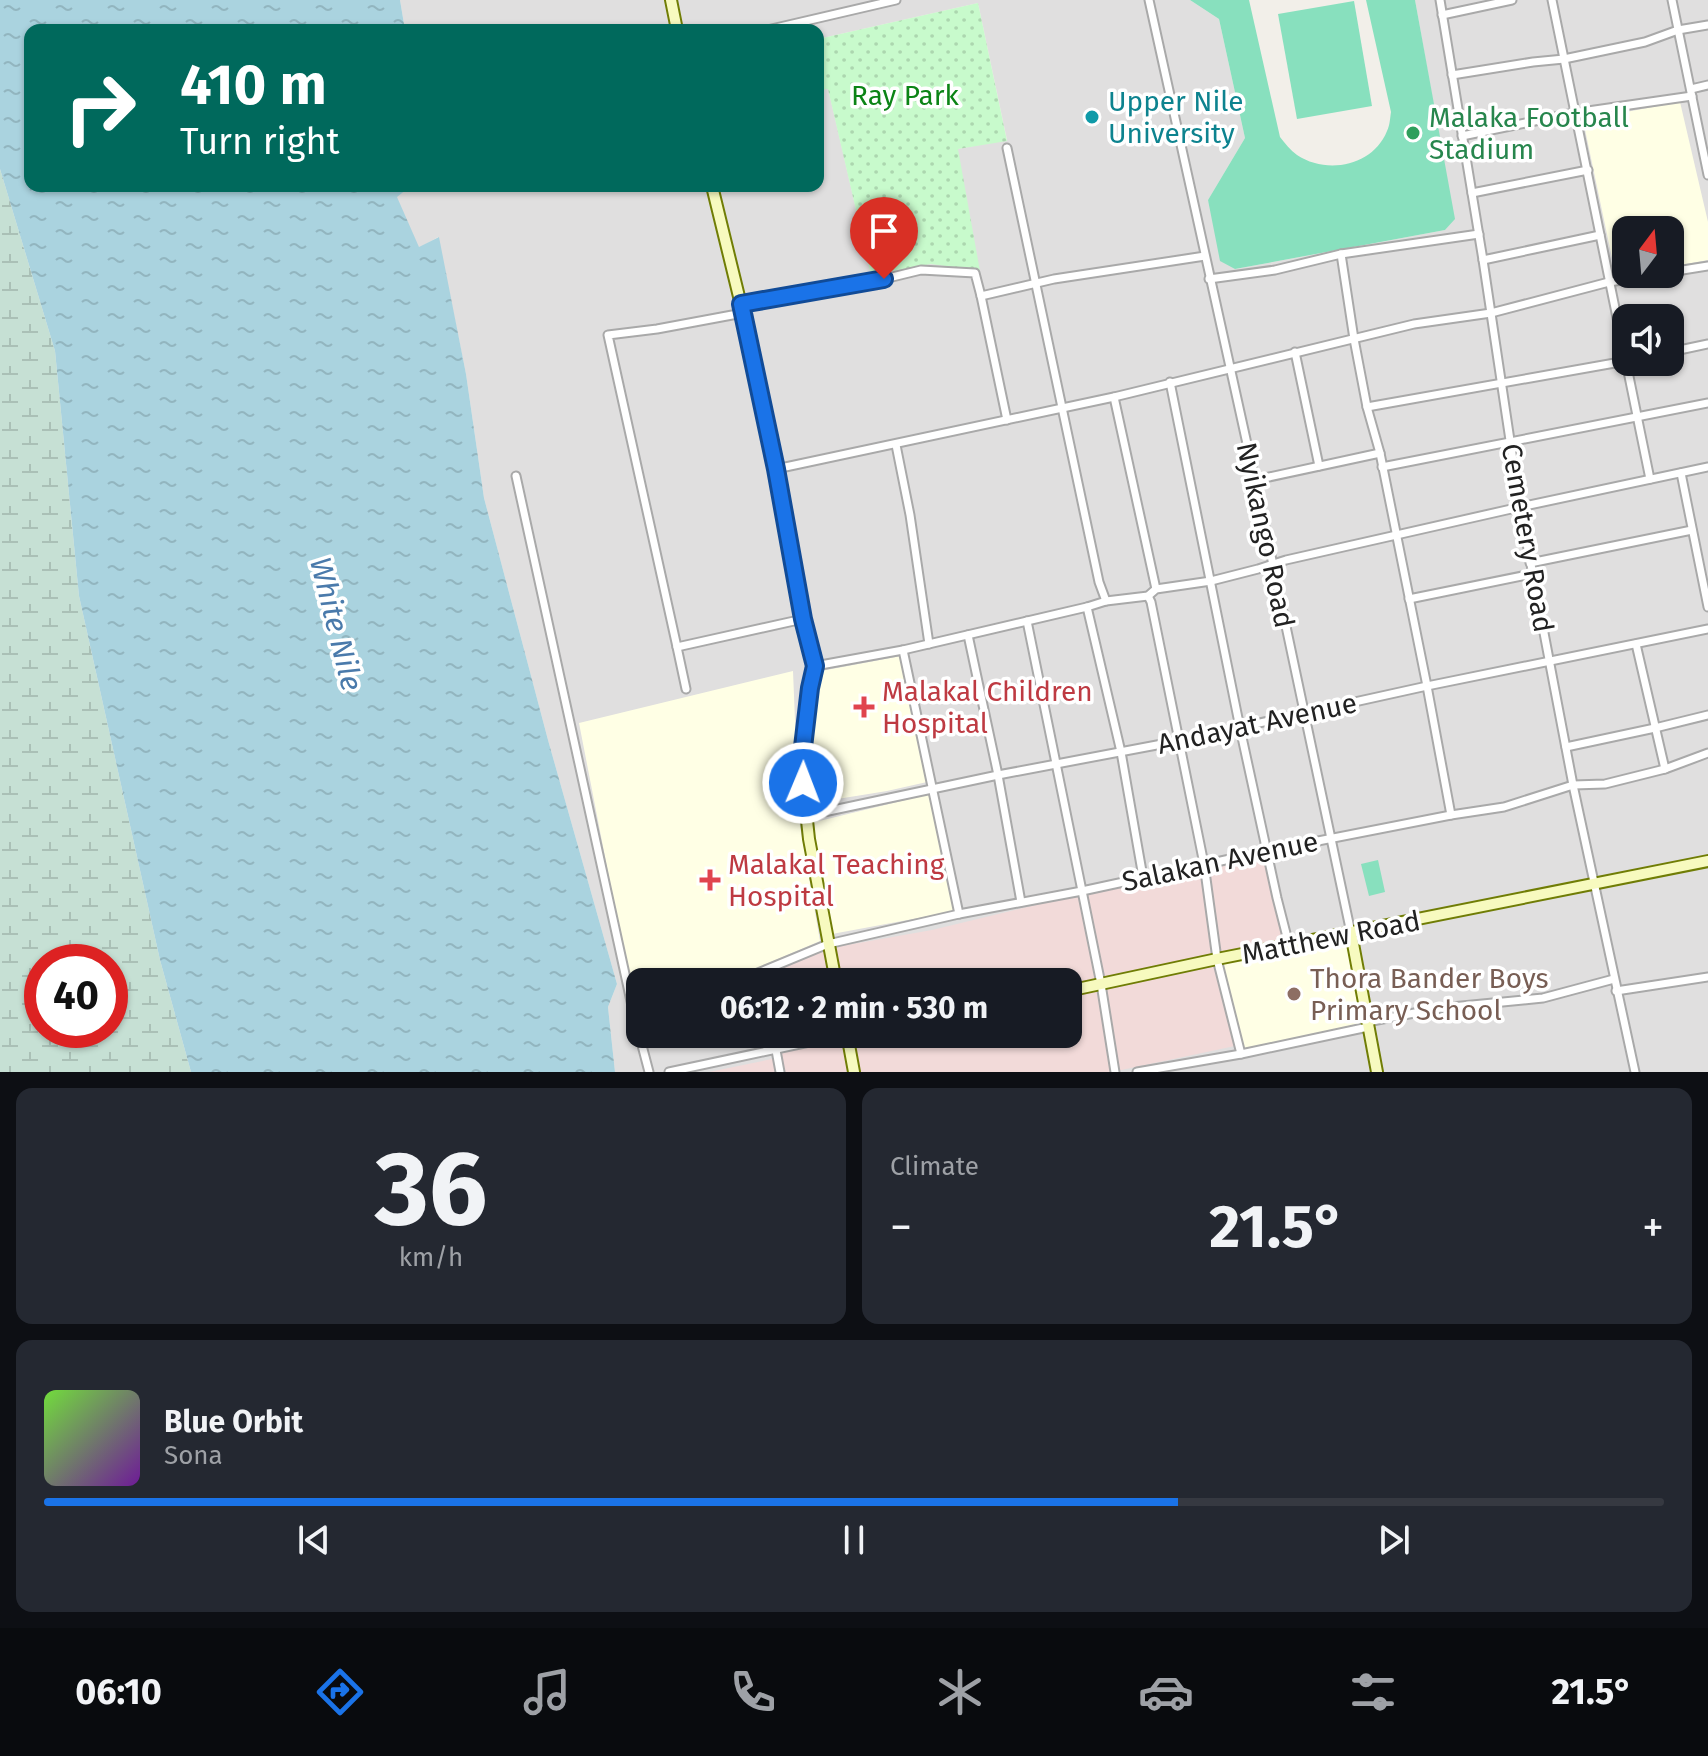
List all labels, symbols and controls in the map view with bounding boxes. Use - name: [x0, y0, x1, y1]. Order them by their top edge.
- text: 410 m: [180, 52, 327, 119]
- icon: right: [48, 56, 152, 160]
- park label: Ray Park: [851, 79, 960, 112]
- place label: Upper Nile University: [1108, 85, 1244, 150]
- place label: Malaka Football Stadium: [1429, 101, 1629, 166]
- marker: Upper Nile University: [1083, 108, 1101, 126]
- text: Turn right: [180, 120, 340, 164]
- marker: Malaka Football Stadium: [1404, 124, 1422, 142]
- pin: [850, 197, 918, 279]
- icon: arrive: [862, 209, 906, 253]
- north arrow: [1612, 216, 1684, 288]
- map controls: [1612, 216, 1684, 376]
- button: sound: [1612, 304, 1684, 376]
- street label: Nyikango Road: [1230, 439, 1301, 631]
- street label: Cemetery Road: [1495, 441, 1560, 635]
- water label: White Nile: [302, 553, 370, 695]
- place label: Malakal Children Hospital: [882, 675, 1093, 740]
- street label: Andayat Avenue: [1154, 686, 1360, 761]
- marker: Malakal Children Hospital: [853, 696, 875, 718]
- position arrow: [761, 741, 845, 825]
- street label: Salakan Avenue: [1119, 825, 1321, 898]
- place label: Malakal Teaching Hospital: [728, 848, 945, 913]
- marker: Malakal Teaching Hospital: [699, 869, 721, 891]
- street label: Matthew Road: [1239, 904, 1423, 971]
- speed limit sign: 40: [24, 944, 128, 1048]
- place label: Thora Bander Boys Primary School: [1310, 962, 1549, 1027]
- marker: Thora Bander Boys Primary School: [1285, 985, 1303, 1003]
- text: 06:12 · 2 min · 530 m: [720, 990, 988, 1026]
- text: 36: [375, 1127, 487, 1252]
- text: Climate: [890, 1151, 979, 1182]
- text: 21.5°: [1209, 1191, 1345, 1263]
- text: −: [890, 1201, 912, 1254]
- text: +: [1642, 1201, 1664, 1254]
- text: km/h: [399, 1242, 463, 1273]
- text: Blue Orbit: [164, 1404, 303, 1440]
- text: Sona: [164, 1440, 223, 1471]
- icon: previous: [292, 1518, 336, 1562]
- icon: pause: [832, 1518, 876, 1562]
- icon: next: [1372, 1518, 1416, 1562]
- icon: directions: [312, 1664, 368, 1720]
- icon: music: [519, 1664, 575, 1720]
- icon: phone: [725, 1664, 781, 1720]
- icon: climate: [932, 1664, 988, 1720]
- icon: car: [1138, 1664, 1194, 1720]
- icon: filters: [1345, 1664, 1401, 1720]
- text: 06:10: [75, 1670, 162, 1714]
- text: 21.5°: [1551, 1670, 1633, 1714]

